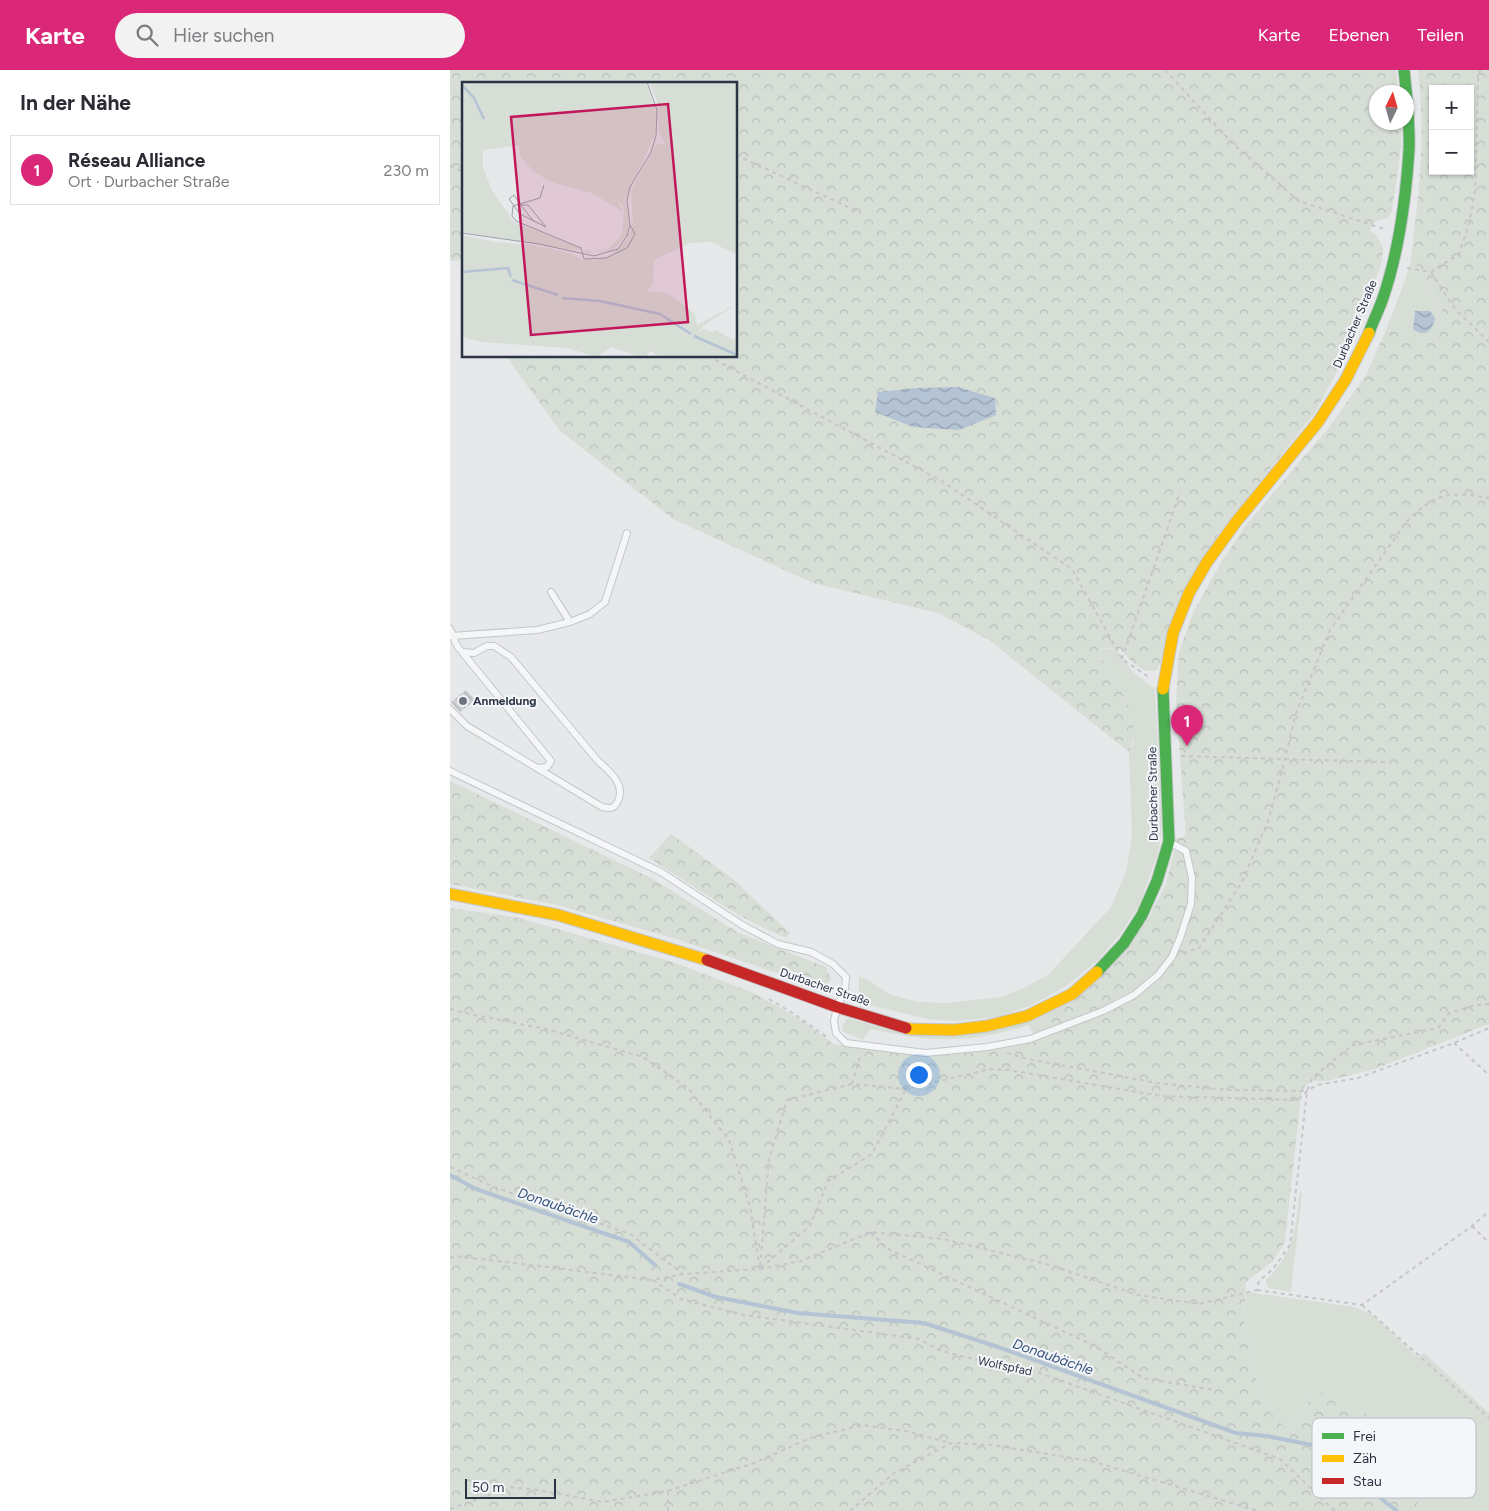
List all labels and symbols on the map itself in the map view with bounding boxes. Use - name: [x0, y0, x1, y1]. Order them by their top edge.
- inset map: [462, 82, 738, 358]
- north arrow: [1369, 85, 1414, 130]
- street label: Durbacher Straße: [1330, 277, 1380, 370]
- place label: Anmeldung: [473, 694, 536, 708]
- marker: Anmeldung: [457, 695, 469, 707]
- pin: 1: [1171, 705, 1203, 746]
- street label: Durbacher Straße: [1145, 746, 1161, 841]
- street label: Durbacher Straße: [778, 965, 872, 1009]
- your location: [906, 1062, 932, 1088]
- water label: Donaubächle: [515, 1184, 601, 1228]
- water label: Donaubächle: [1010, 1335, 1096, 1379]
- street label: Wolfspfad: [977, 1353, 1033, 1379]
- legend: [1312, 1418, 1476, 1498]
- text: Frei: [1353, 1428, 1376, 1445]
- text: Zäh: [1353, 1450, 1377, 1467]
- text: Stau: [1353, 1473, 1382, 1490]
- scale bar: [465, 1476, 556, 1499]

